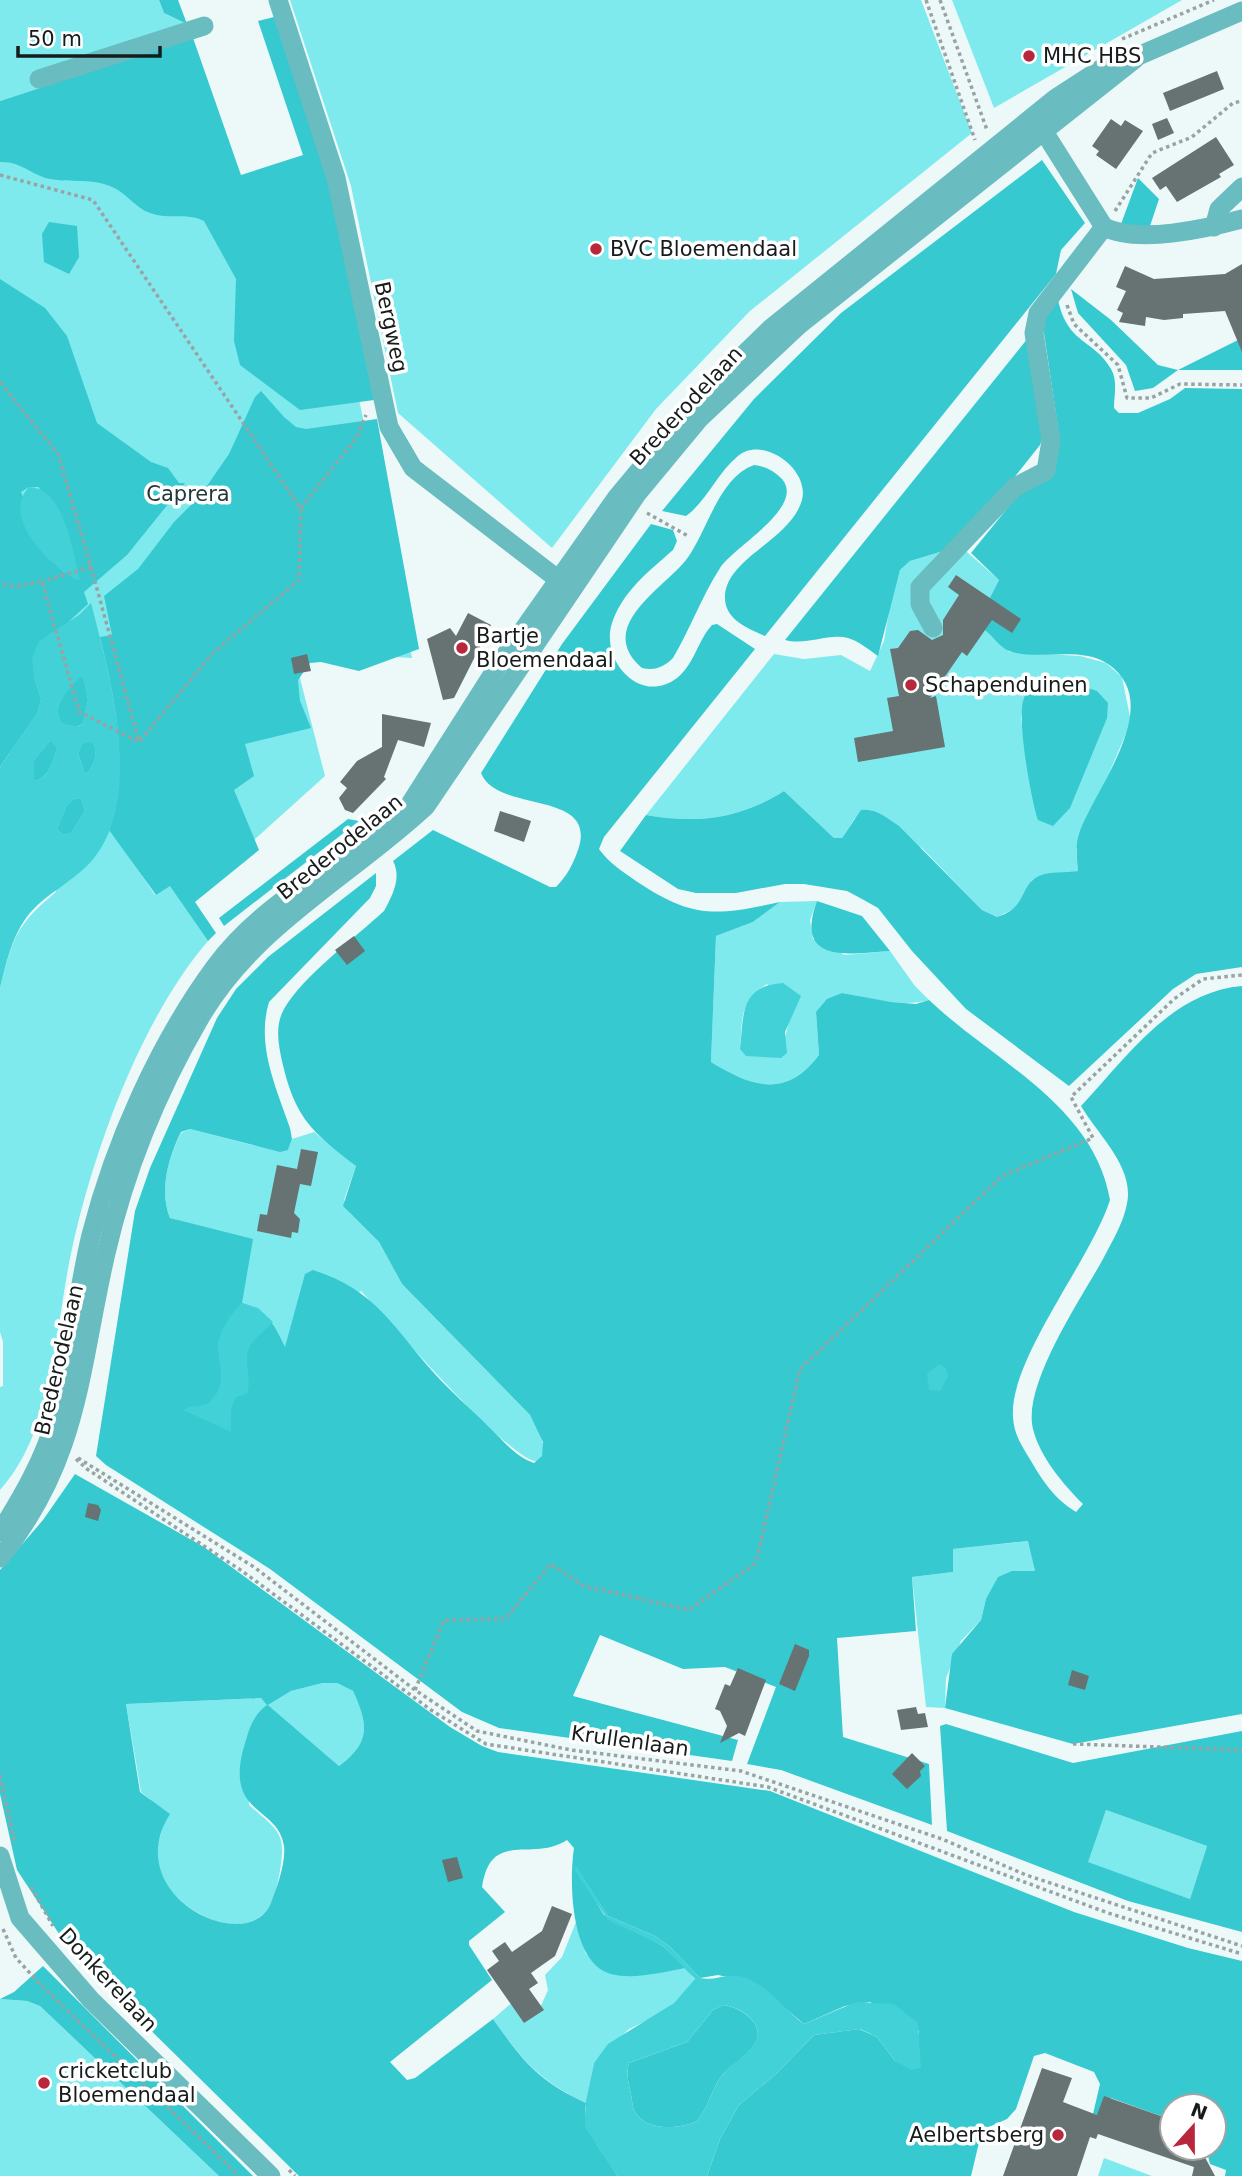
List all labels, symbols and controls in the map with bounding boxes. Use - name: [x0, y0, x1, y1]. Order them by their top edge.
- scale bar: [18, 14, 159, 58]
- text: 50 m: [28, 27, 82, 51]
- place label: MHC HBS: [1043, 44, 1141, 68]
- marker: MHC HBS: [1021, 48, 1037, 64]
- place label: BVC Bloemendaal: [610, 237, 797, 261]
- marker: BVC Bloemendaal: [588, 241, 604, 257]
- street label: Bergweg: [370, 279, 412, 375]
- street label: Brederodelaan: [625, 342, 747, 470]
- park label: Caprera: [146, 482, 230, 506]
- place label: Bartje Bloemendaal: [476, 624, 614, 672]
- marker: Bartje Bloemendaal: [454, 640, 470, 656]
- place label: Schapenduinen: [925, 673, 1088, 697]
- marker: Schapenduinen: [903, 677, 919, 693]
- street label: Brederodelaan: [273, 789, 407, 905]
- street label: Brederodelaan: [30, 1282, 88, 1438]
- street label: Krullenlaan: [570, 1721, 690, 1761]
- street label: Donkerelaan: [54, 1923, 162, 2037]
- place label: cricketclub Bloemendaal: [58, 2059, 196, 2107]
- marker: cricketclub Bloemendaal: [36, 2075, 52, 2091]
- north arrow: [1158, 2092, 1228, 2162]
- text: N: [1188, 2098, 1210, 2124]
- place label: Aelbertsberg: [909, 2123, 1044, 2147]
- marker: Aelbertsberg: [1050, 2127, 1066, 2143]

